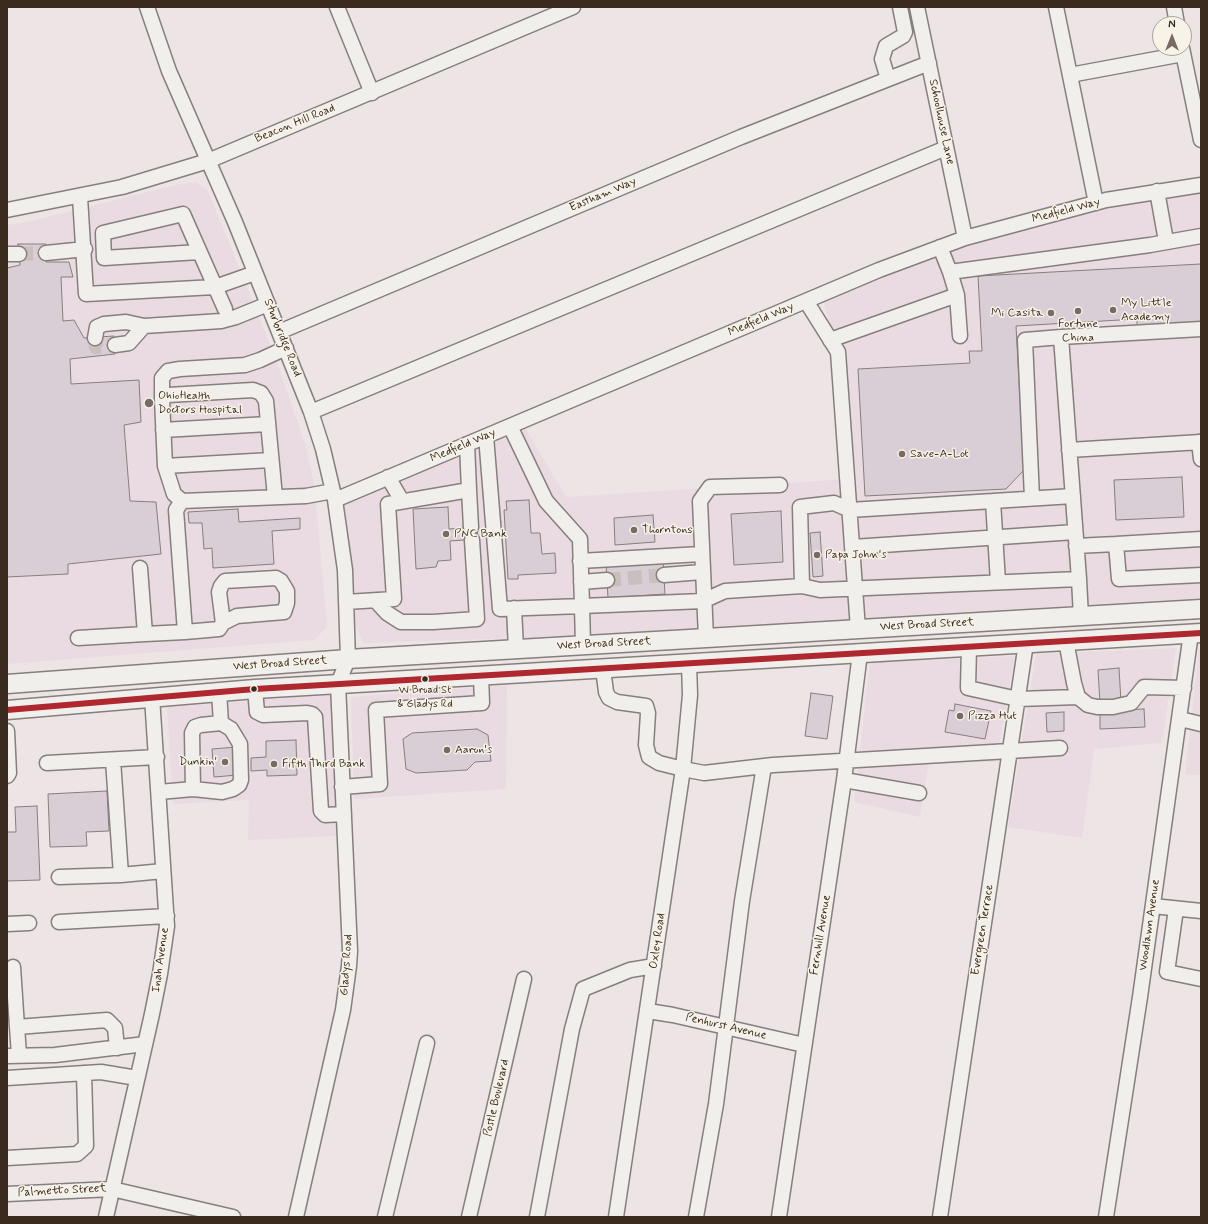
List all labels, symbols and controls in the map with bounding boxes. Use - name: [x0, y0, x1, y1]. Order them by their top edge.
- north arrow: [1152, 16, 1192, 56]
- text: N: [1168, 18, 1176, 32]
- street label: Schoolhouse Lane: [925, 78, 957, 166]
- street label: Beacon Hill Road: [253, 101, 337, 147]
- street label: Eastham Way: [567, 174, 639, 216]
- street label: Medfield Way: [1030, 195, 1102, 227]
- place label: My Little Academy: [1121, 296, 1172, 324]
- street label: Sturbridge Road: [260, 297, 304, 379]
- street label: Medfield Way: [726, 300, 796, 340]
- marker: My Little Academy: [1108, 305, 1118, 315]
- place label: Mi Casita: [991, 306, 1043, 320]
- marker: Fortune China: [1073, 306, 1083, 316]
- marker: Mi Casita: [1046, 308, 1056, 318]
- place label: Fortune China: [1058, 317, 1098, 345]
- place label: OhioHealth Doctors Hospital: [158, 389, 242, 417]
- marker: OhioHealth Doctors Hospital: [143, 397, 155, 409]
- street label: Medfield Way: [428, 426, 498, 466]
- place label: Save-A-Lot: [910, 447, 969, 461]
- marker: Save-A-Lot: [897, 449, 907, 459]
- place label: Thorntons: [642, 523, 693, 537]
- marker: Thorntons: [629, 525, 639, 535]
- place label: PNC Bank: [454, 527, 507, 541]
- marker: PNC Bank: [441, 529, 451, 539]
- place label: Papa John's: [825, 548, 887, 562]
- marker: Papa John's: [812, 550, 822, 560]
- street label: West Broad Street: [880, 615, 974, 635]
- street label: West Broad Street: [557, 634, 651, 654]
- street label: West Broad Street: [232, 654, 328, 674]
- marker: W Broad St & Gladys Rd: [420, 674, 430, 684]
- unlabelled marker: [249, 684, 259, 694]
- place label: W Broad St & Gladys Rd: [397, 684, 453, 710]
- place label: Pizza Hut: [968, 709, 1017, 723]
- marker: Pizza Hut: [955, 711, 965, 721]
- place label: Aaron's: [455, 743, 492, 757]
- marker: Aaron's: [442, 745, 452, 755]
- place label: Dunkin': [179, 755, 217, 769]
- marker: Dunkin': [220, 757, 230, 767]
- place label: Fifth Third Bank: [282, 757, 365, 771]
- marker: Fifth Third Bank: [269, 759, 279, 769]
- street label: Woodlawn Avenue: [1136, 878, 1164, 972]
- street label: Evergreen Terrace: [969, 883, 997, 977]
- street label: Fernhill Avenue: [808, 894, 834, 976]
- street label: Oxley Road: [647, 912, 669, 970]
- street label: Inah Avenue: [149, 927, 173, 993]
- street label: Gladys Road: [338, 934, 356, 996]
- street label: Penhurst Avenue: [684, 1011, 768, 1043]
- street label: Postle Boulevard: [481, 1058, 513, 1138]
- street label: Palmetto Street: [17, 1181, 107, 1201]

